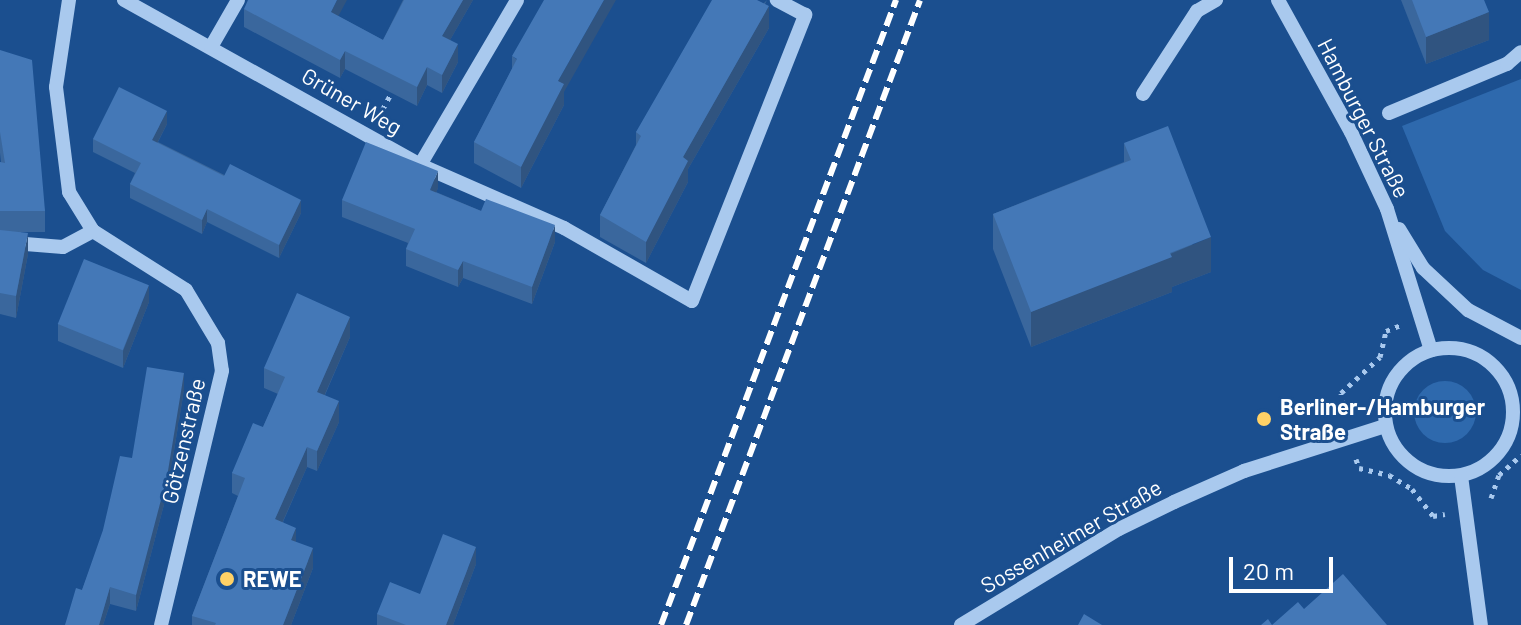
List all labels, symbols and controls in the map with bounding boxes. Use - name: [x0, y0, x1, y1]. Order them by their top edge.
- street label: Hamburger Straße: [1312, 34, 1416, 202]
- street label: Grüner Weg: [297, 62, 407, 140]
- street label: Götzenstraße: [156, 376, 210, 506]
- place label: Berliner-/Hamburger Straße: [1280, 393, 1485, 444]
- marker: Berliner-/Hamburger Straße: [1255, 410, 1273, 428]
- street label: Sossenheimer Straße: [976, 473, 1166, 599]
- scale bar: [1233, 541, 1337, 591]
- text: 20 m: [1243, 556, 1294, 585]
- place label: REWE: [243, 566, 301, 592]
- marker: REWE: [218, 570, 236, 588]

